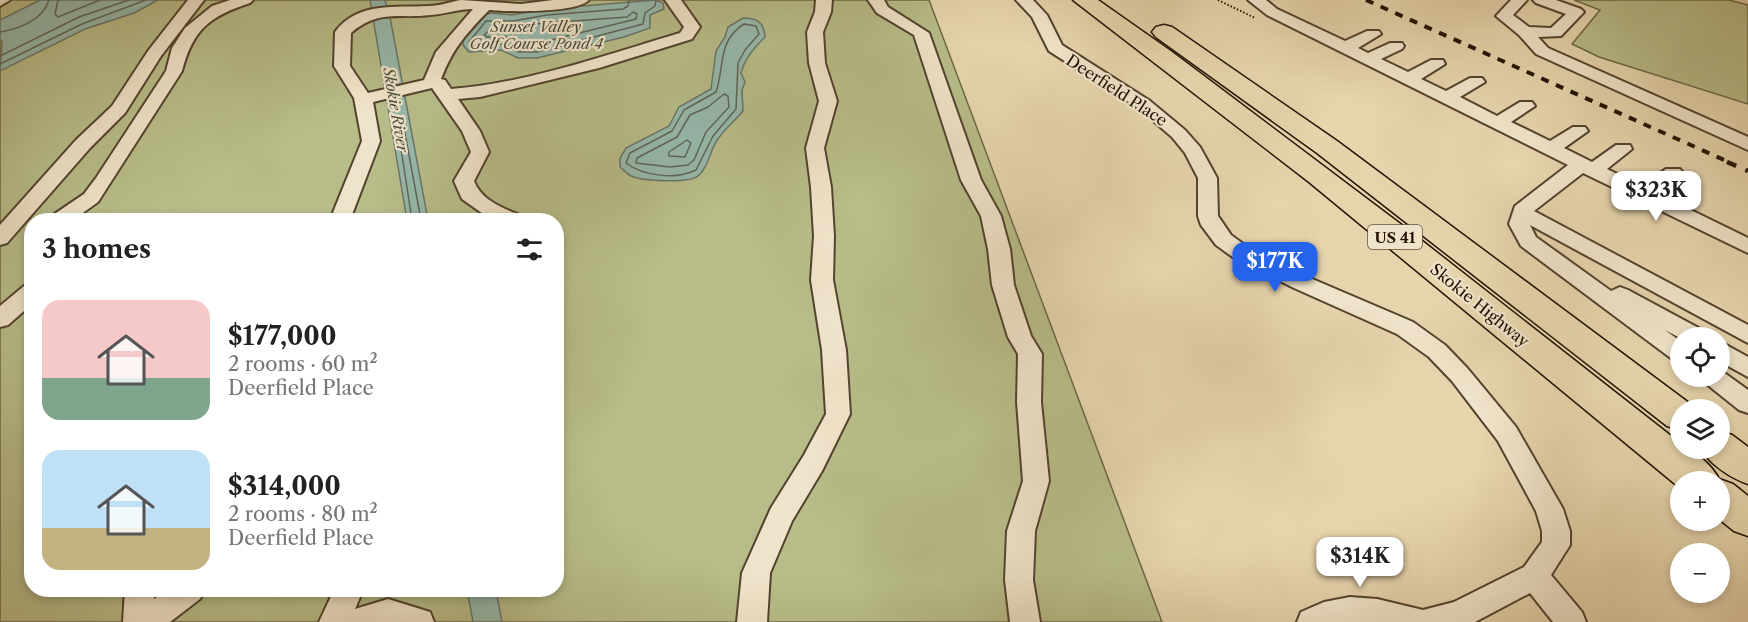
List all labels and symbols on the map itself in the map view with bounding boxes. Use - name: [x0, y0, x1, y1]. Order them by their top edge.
- water label: Sunset Valley Golf Course Pond 4: [470, 17, 604, 53]
- street label: Deerfield Place: [1063, 50, 1171, 130]
- water label: Skokie River: [379, 65, 413, 155]
- pin: $323K: [1614, 171, 1698, 222]
- road number: US 41: [1368, 225, 1422, 249]
- pin: $177K: [1233, 242, 1317, 293]
- street label: Skokie Highway: [1426, 259, 1534, 352]
- pin: $314K: [1318, 537, 1402, 588]

